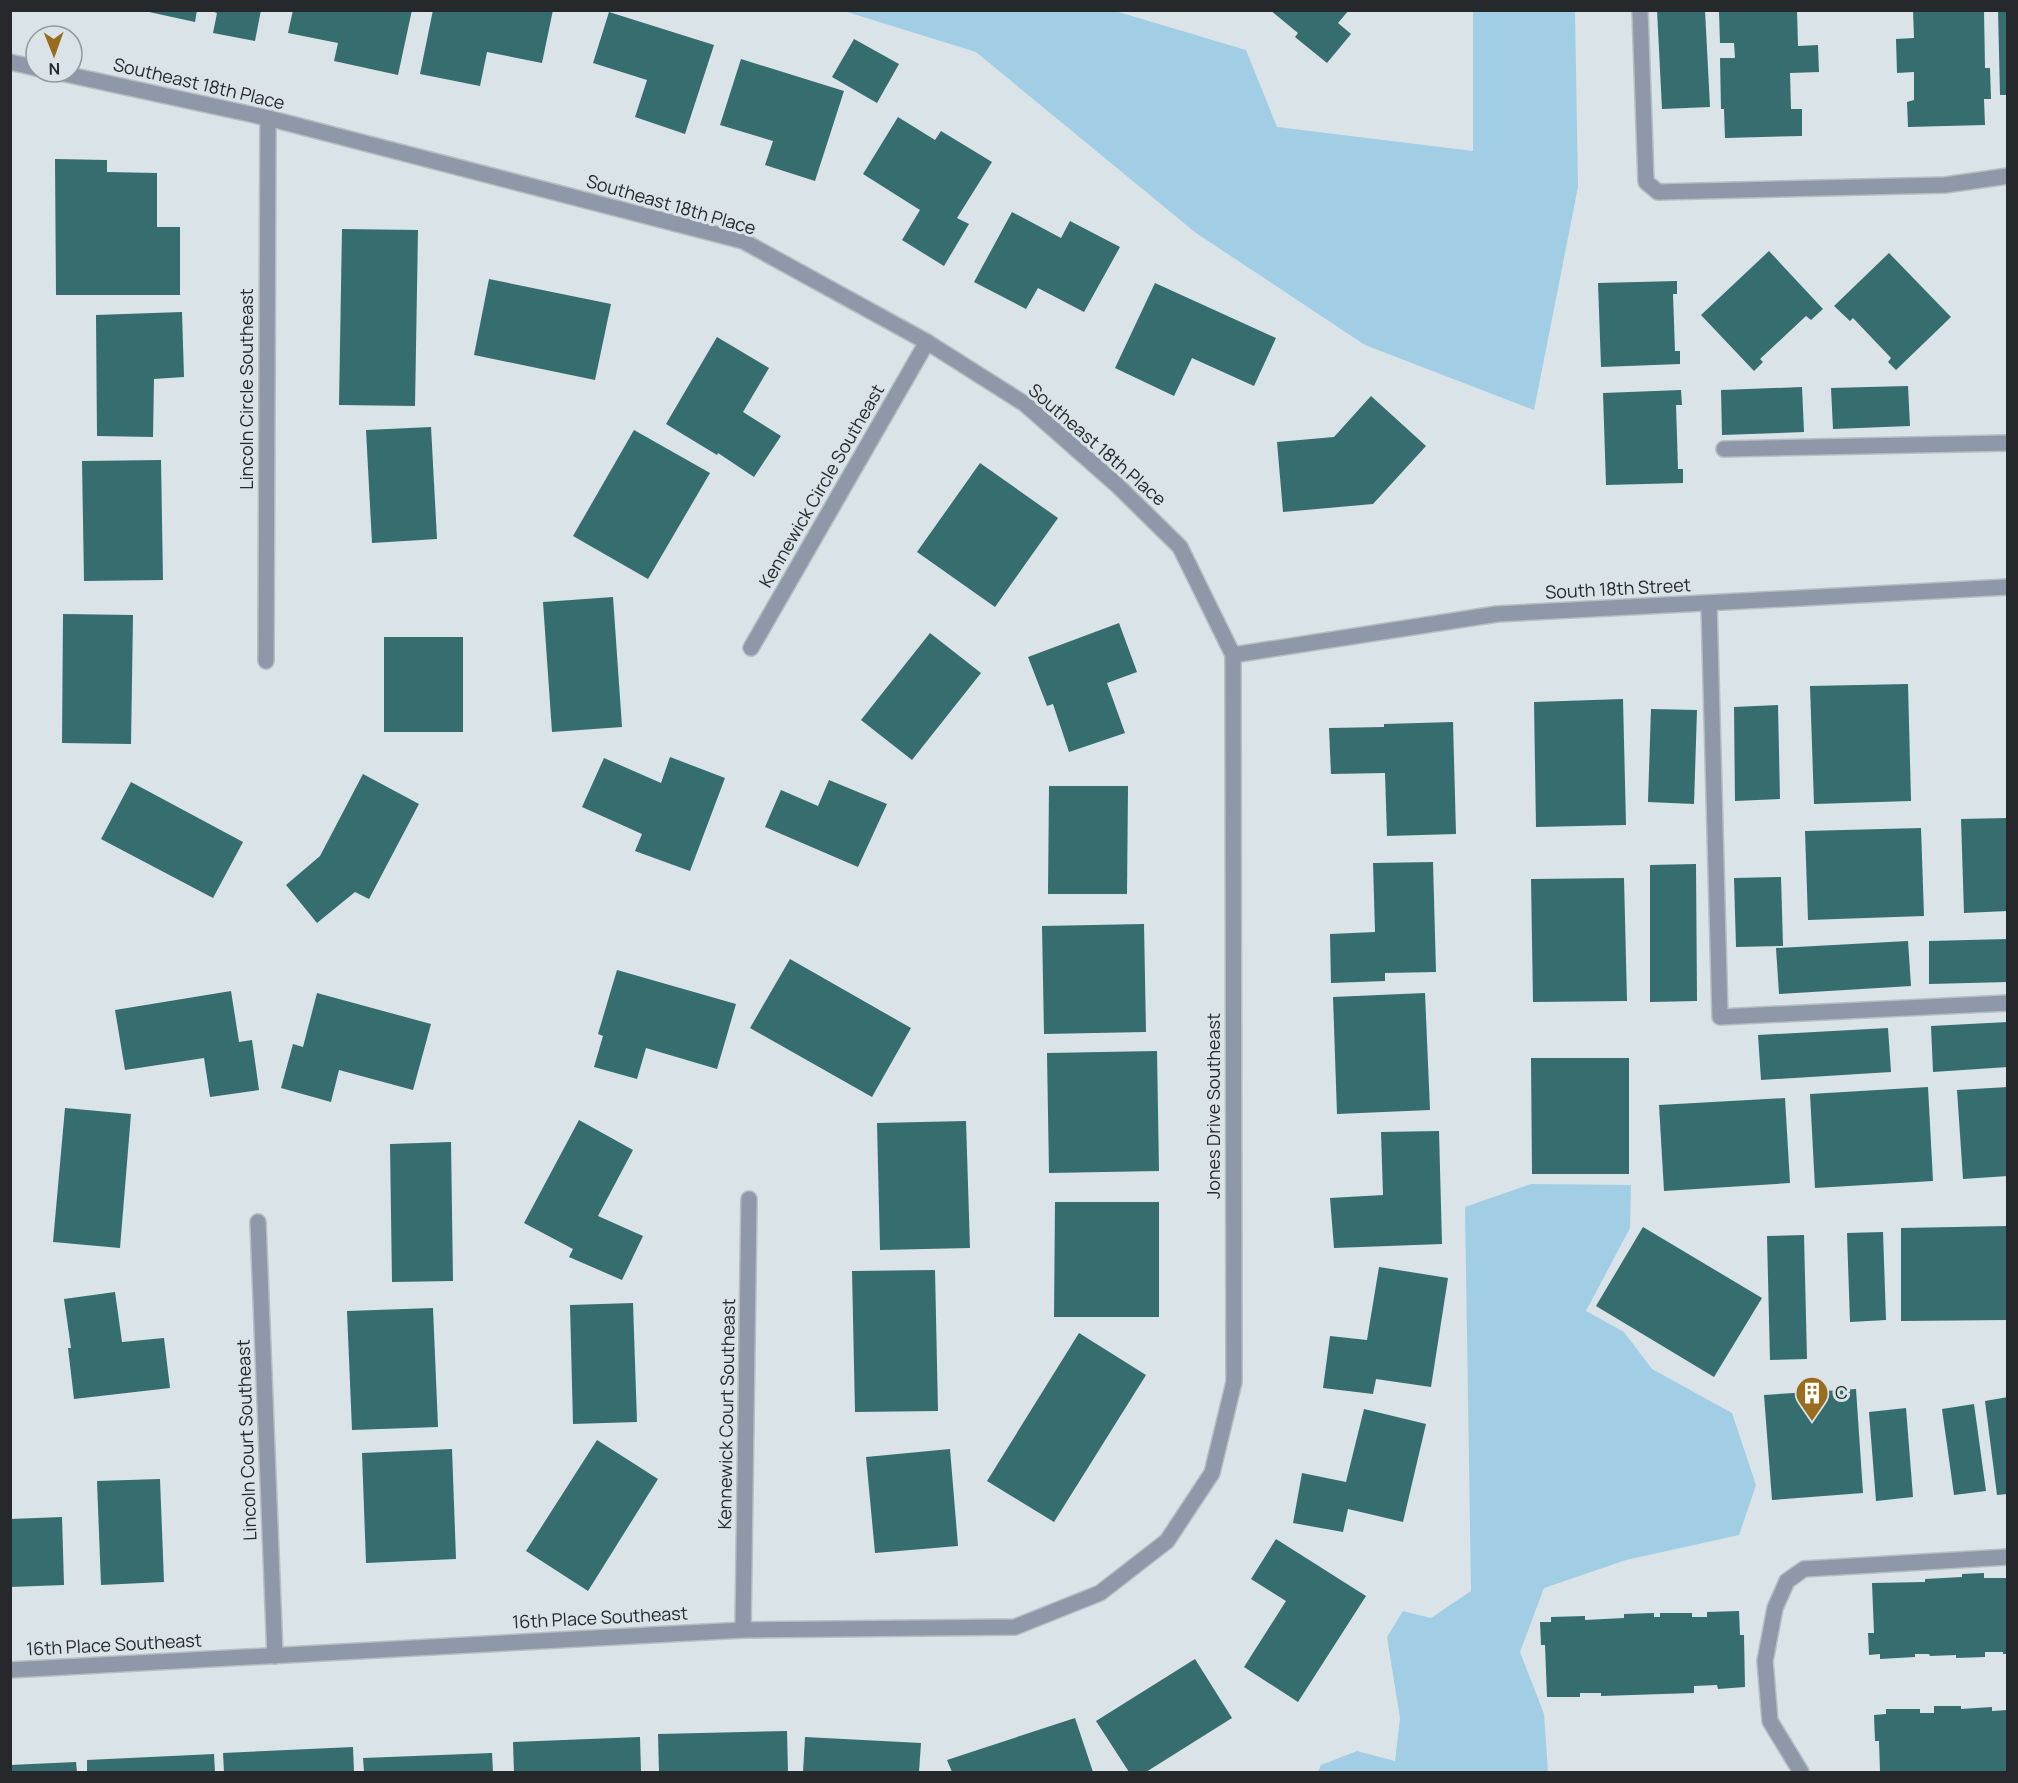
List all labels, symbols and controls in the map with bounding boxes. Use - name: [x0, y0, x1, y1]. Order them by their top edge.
- north arrow: [24, 24, 84, 84]
- street label: Southeast 18th Place: [111, 52, 287, 114]
- text: N: [48, 58, 60, 80]
- street label: Southeast 18th Place: [584, 168, 759, 240]
- street label: Lincoln Circle Southeast: [234, 288, 258, 490]
- street label: Southeast 18th Place: [1024, 378, 1172, 511]
- street label: Kennewick Circle Southeast: [753, 379, 889, 592]
- street label: South 18th Street: [1545, 572, 1691, 604]
- street label: Jones Drive Southeast: [1201, 1013, 1225, 1199]
- street label: Kennewick Court Southeast: [712, 1298, 740, 1530]
- street label: Lincoln Court Southeast: [230, 1339, 262, 1541]
- building icon: C: [1794, 1375, 1830, 1422]
- place label: C: [1835, 1380, 1848, 1404]
- street label: 16th Place Southeast: [511, 1600, 688, 1634]
- street label: 16th Place Southeast: [25, 1627, 202, 1661]

